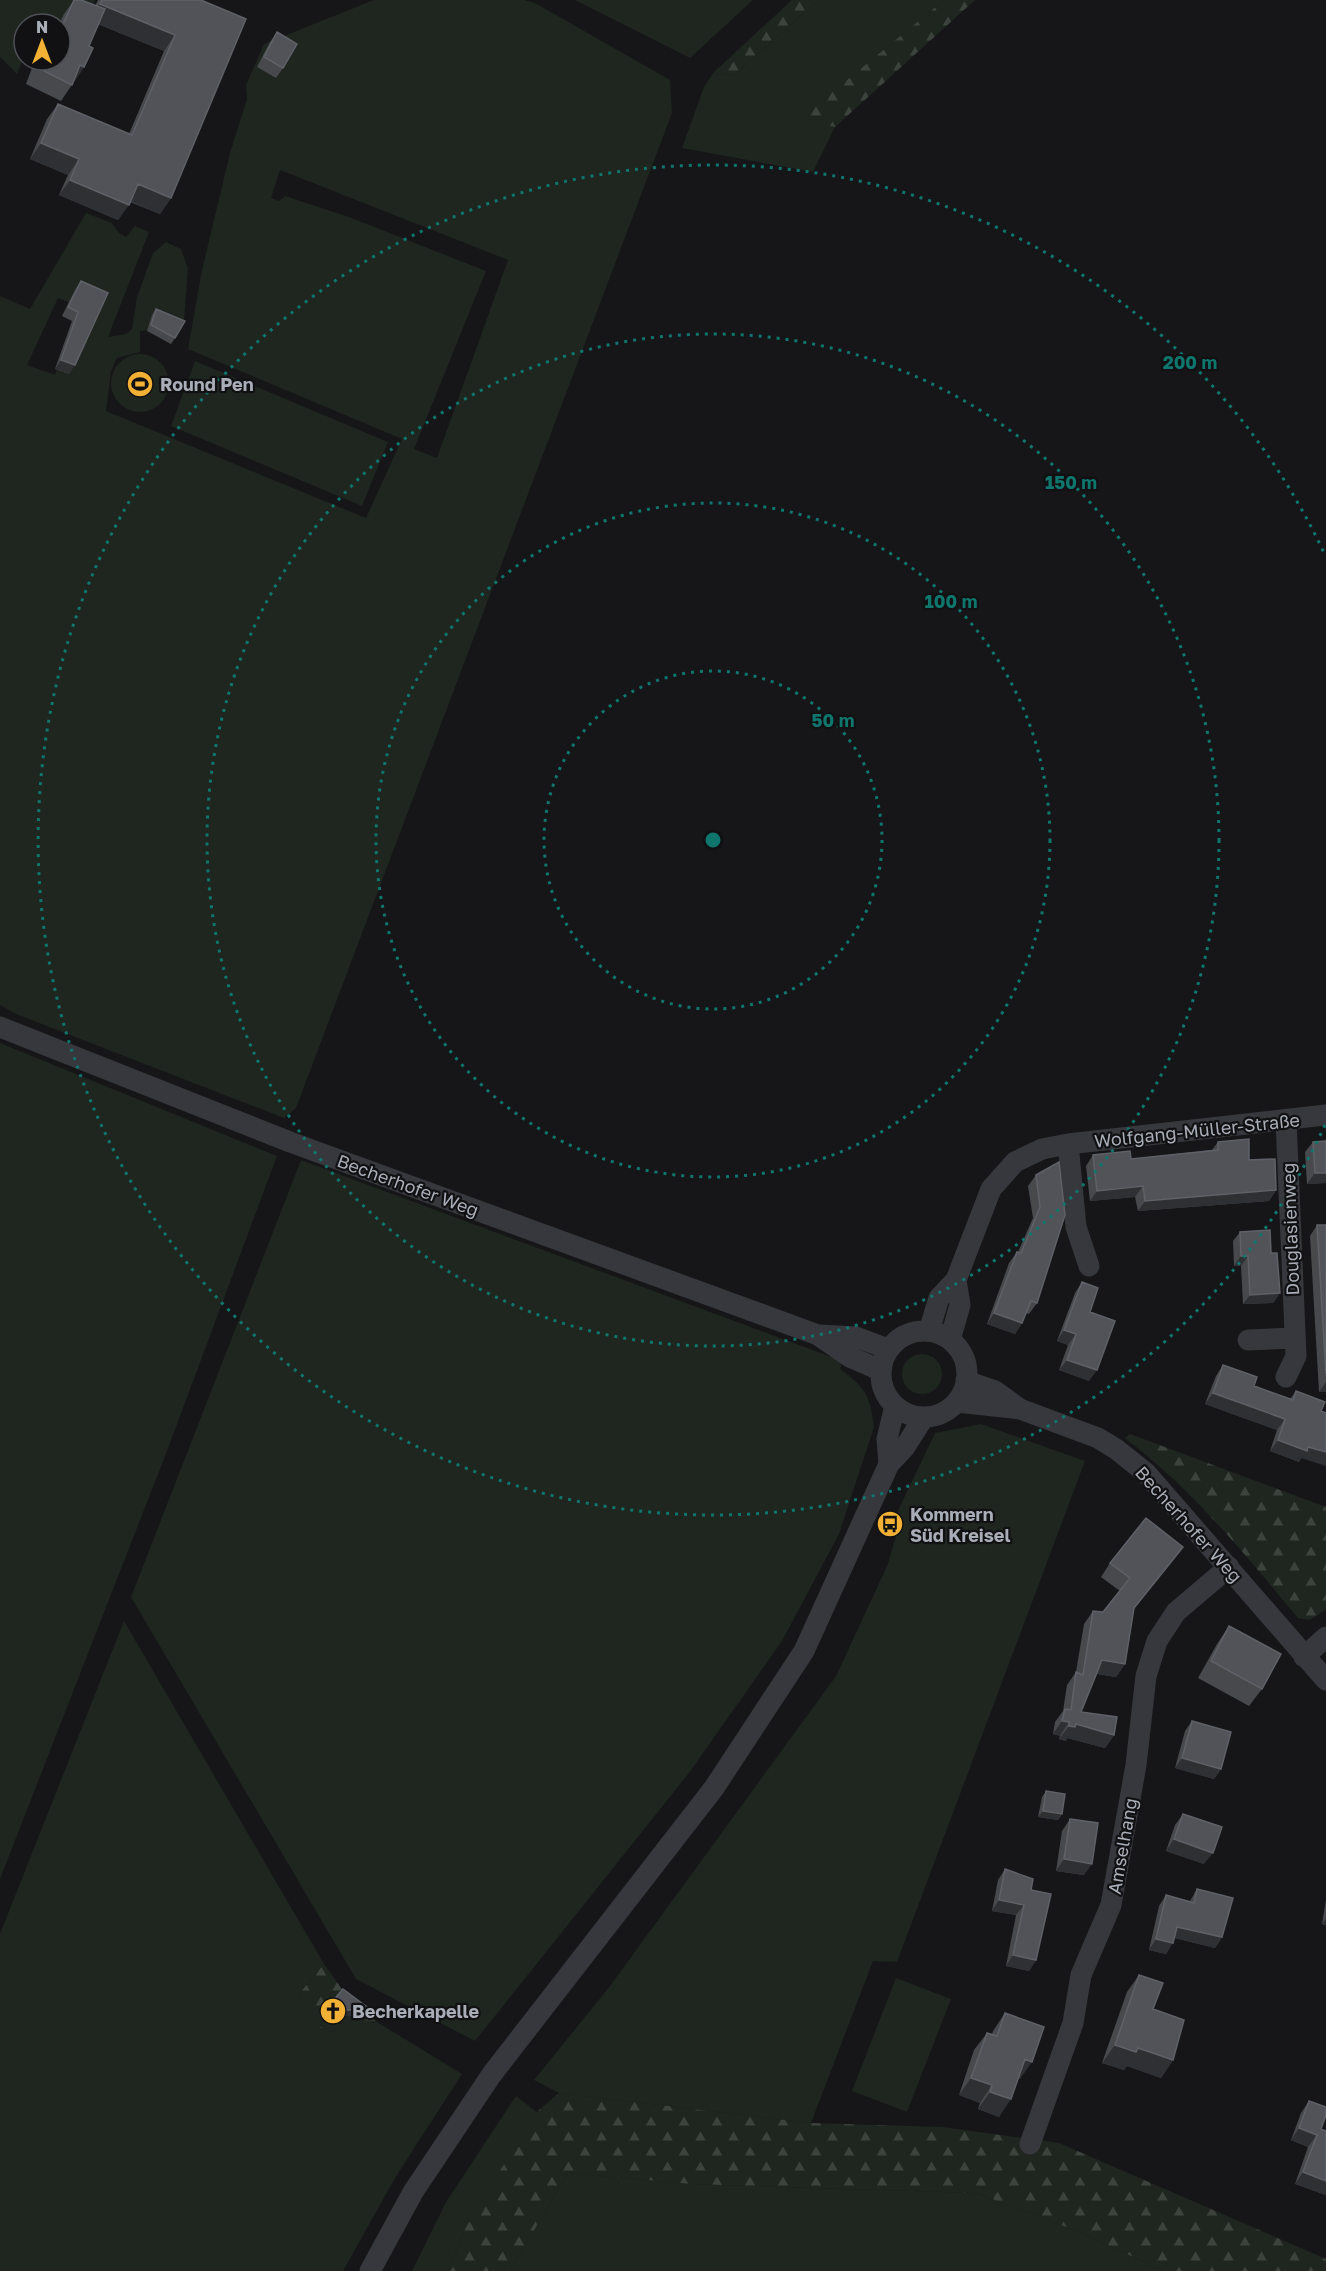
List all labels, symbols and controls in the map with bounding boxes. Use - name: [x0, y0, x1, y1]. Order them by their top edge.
- north arrow: [12, 12, 72, 72]
- text: N: [36, 17, 48, 37]
- text: 200 m: [1163, 351, 1217, 373]
- sports icon: Round Pen: [125, 369, 155, 399]
- place label: Round Pen: [160, 373, 254, 395]
- text: 150 m: [1045, 471, 1097, 493]
- text: 100 m: [925, 590, 977, 612]
- text: 50 m: [812, 709, 854, 731]
- centre of rings: [703, 830, 723, 850]
- street label: Wolfgang-Müller-Straße: [1093, 1108, 1301, 1152]
- street label: Becherhofer Weg: [334, 1149, 482, 1221]
- street label: Douglasienweg: [1277, 1162, 1303, 1296]
- street label: Becherhofer Weg: [1131, 1461, 1247, 1587]
- place label: Kommern Süd Kreisel: [910, 1503, 1010, 1546]
- bus stop icon: Kommern Süd Kreisel: [875, 1509, 905, 1539]
- street label: Amselhang: [1103, 1796, 1141, 1896]
- church icon: Becherkapelle: [318, 1996, 348, 2026]
- place label: Becherkapelle: [352, 2000, 480, 2022]

